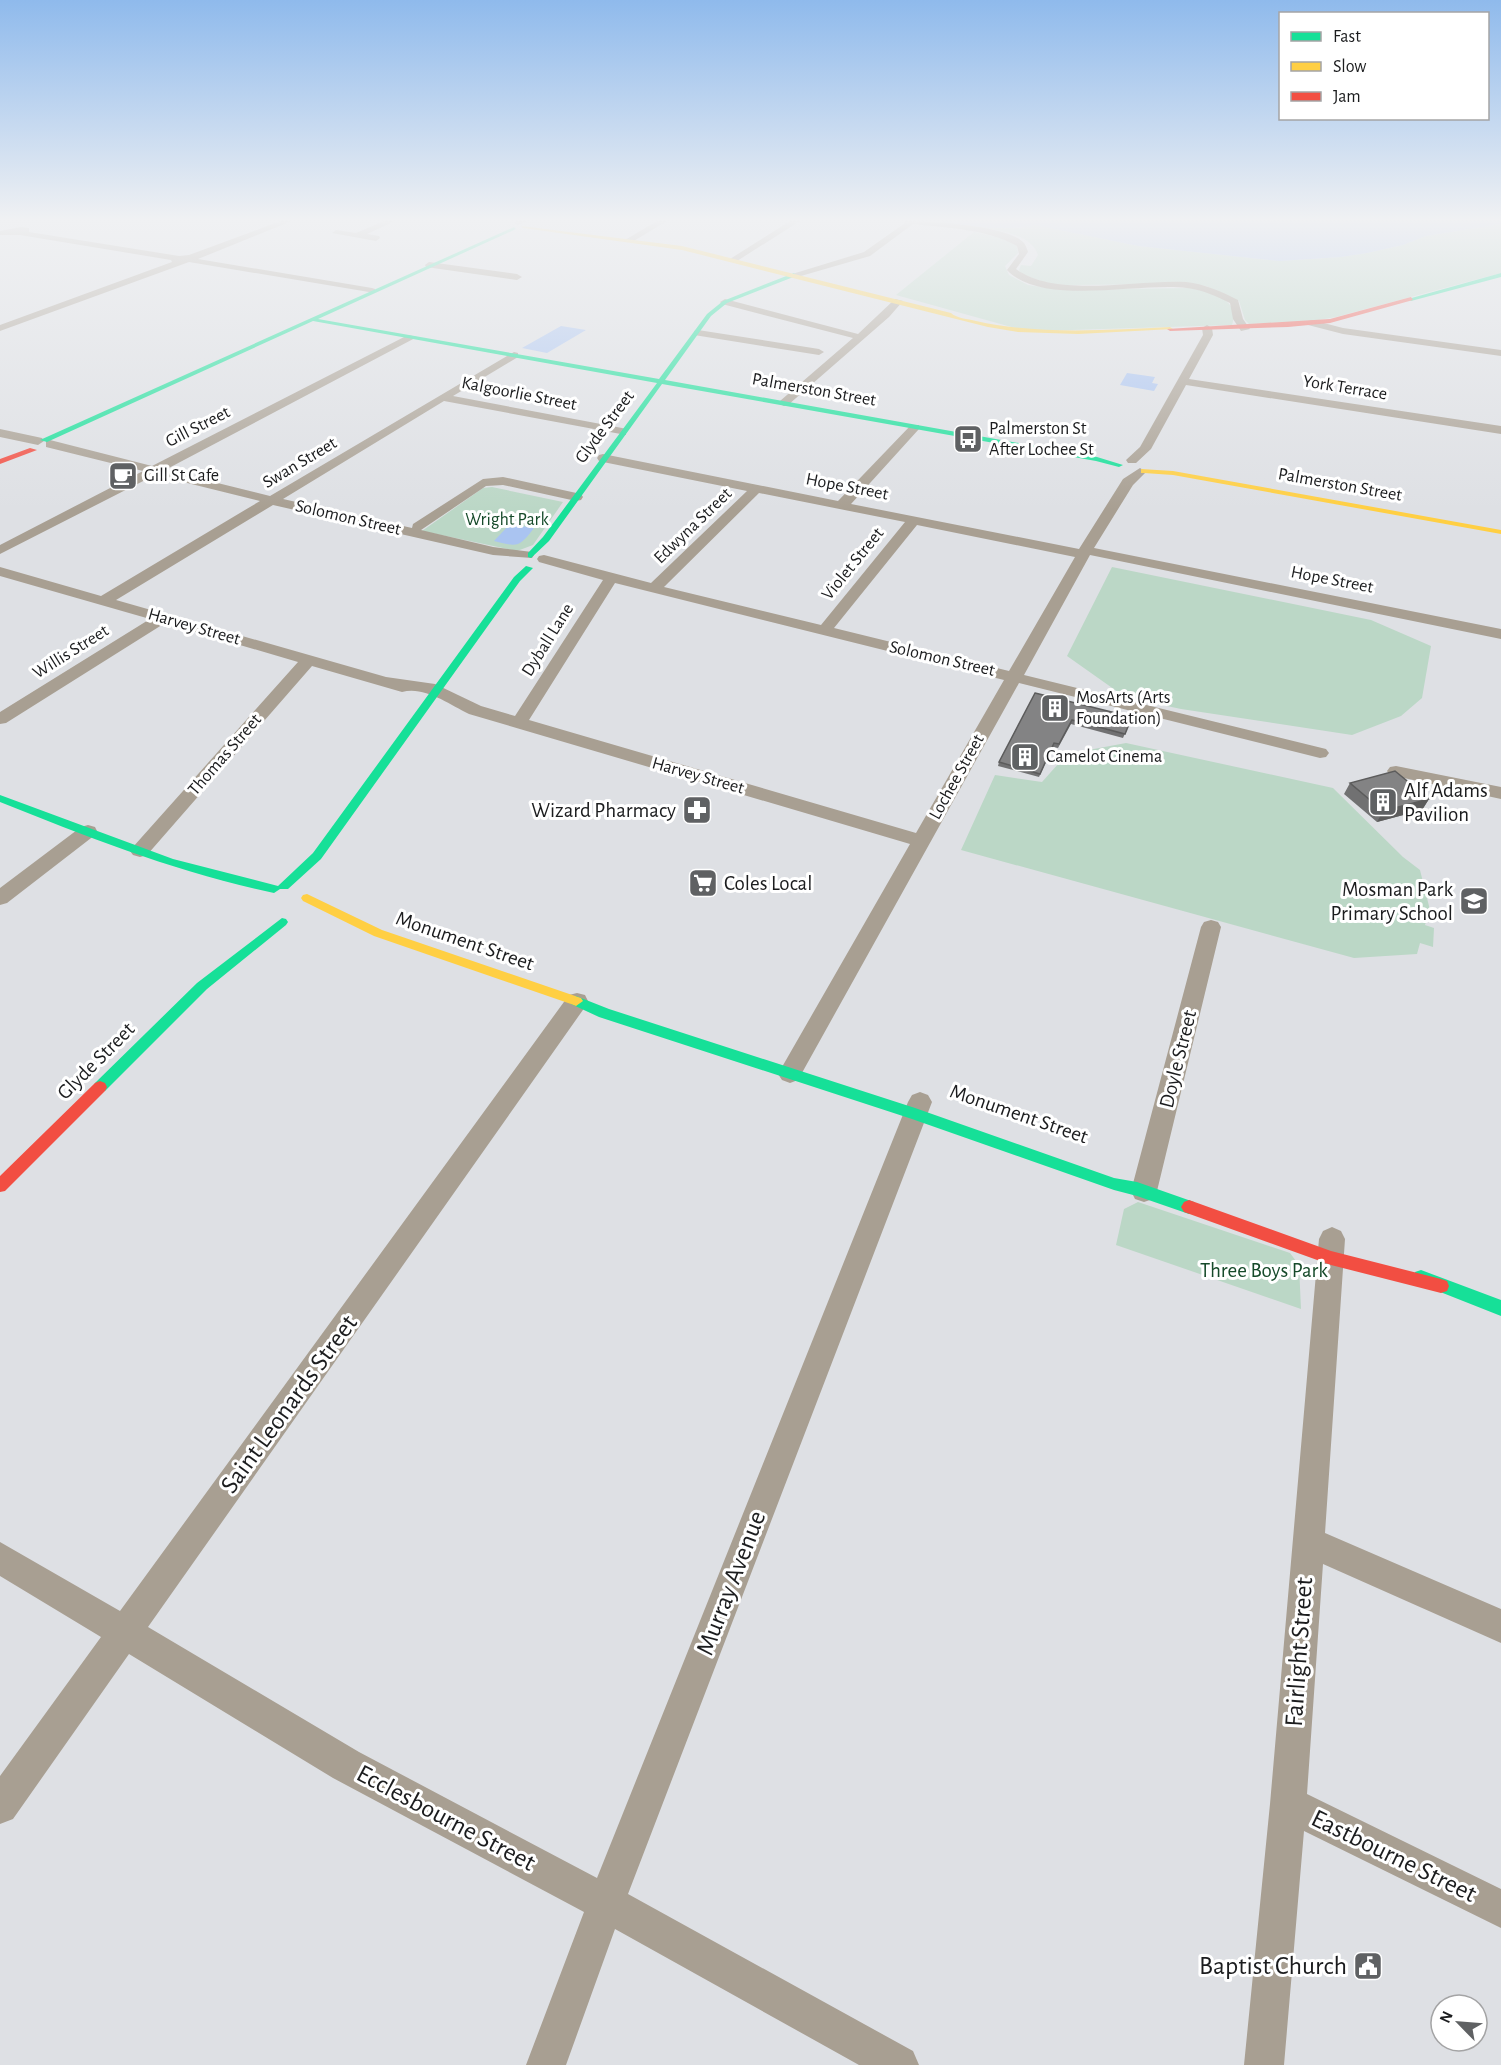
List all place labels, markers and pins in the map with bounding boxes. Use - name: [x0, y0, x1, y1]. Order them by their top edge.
- place label: Palmerston St After Lochee St: [989, 420, 1094, 459]
- bus stop icon: Palmerston St After Lochee St: [952, 423, 984, 455]
- cafe icon: Gill St Cafe: [107, 460, 139, 492]
- place label: Gill St Cafe: [144, 467, 219, 485]
- place label: MosArts (Arts Foundation): [1076, 689, 1170, 728]
- building icon: MosArts (Arts Foundation): [1039, 692, 1071, 724]
- building icon: Camelot Cinema: [1009, 741, 1041, 773]
- place label: Camelot Cinema: [1046, 748, 1162, 766]
- place label: Alf Adams Pavilion: [1404, 780, 1488, 825]
- building icon: Alf Adams Pavilion: [1367, 786, 1399, 818]
- pharmacy icon: Wizard Pharmacy: [681, 794, 713, 826]
- place label: Wizard Pharmacy: [531, 800, 676, 821]
- supermarket icon: Coles Local: [687, 867, 719, 899]
- place label: Coles Local: [724, 873, 812, 894]
- place label: Mosman Park Primary School: [1330, 879, 1453, 924]
- school or university icon: Mosman Park Primary School: [1458, 885, 1490, 917]
- public building icon: Baptist Church: [1352, 1950, 1384, 1982]
- place label: Baptist Church: [1199, 1953, 1347, 1979]

